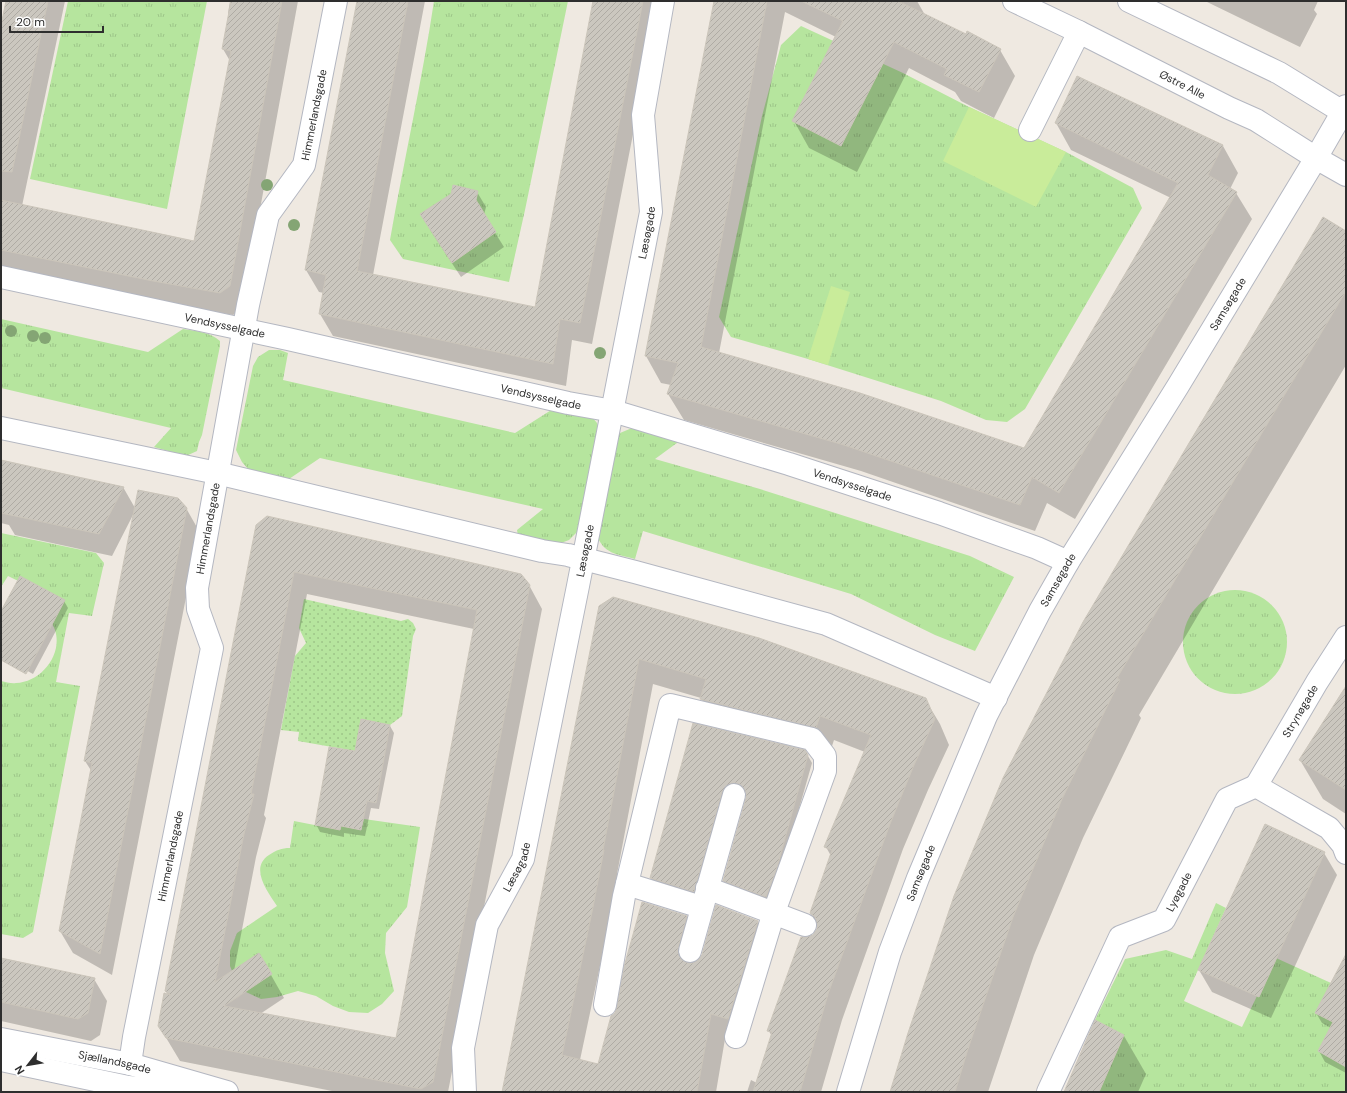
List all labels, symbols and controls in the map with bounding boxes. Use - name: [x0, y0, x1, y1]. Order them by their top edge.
- scale bar: [10, 8, 103, 34]
- text: 20 m: [16, 14, 45, 30]
- street label: Østre Alle: [1157, 67, 1208, 102]
- street label: Himmerlandsgade: [298, 68, 330, 162]
- street label: Læsøgade: [635, 206, 658, 260]
- street label: Samsøgade: [1206, 275, 1249, 333]
- street label: Vendsysselgade: [183, 310, 267, 341]
- street label: Vendsysselgade: [499, 381, 582, 412]
- street label: Vendsysselgade: [811, 465, 894, 504]
- street label: Himmerlandsgade: [193, 482, 223, 575]
- street label: Læsøgade: [573, 523, 597, 578]
- street label: Samsøgade: [1037, 550, 1079, 609]
- street label: Strynøgade: [1279, 682, 1321, 740]
- street label: Himmerlandsgade: [154, 809, 186, 903]
- street label: Læsøgade: [500, 841, 533, 894]
- street label: Samsøgade: [903, 843, 938, 903]
- street label: Lyøgade: [1163, 870, 1195, 914]
- north arrow: [8, 1045, 48, 1085]
- street label: Sjællandsgade: [77, 1047, 153, 1077]
- text: N: [11, 1063, 27, 1077]

